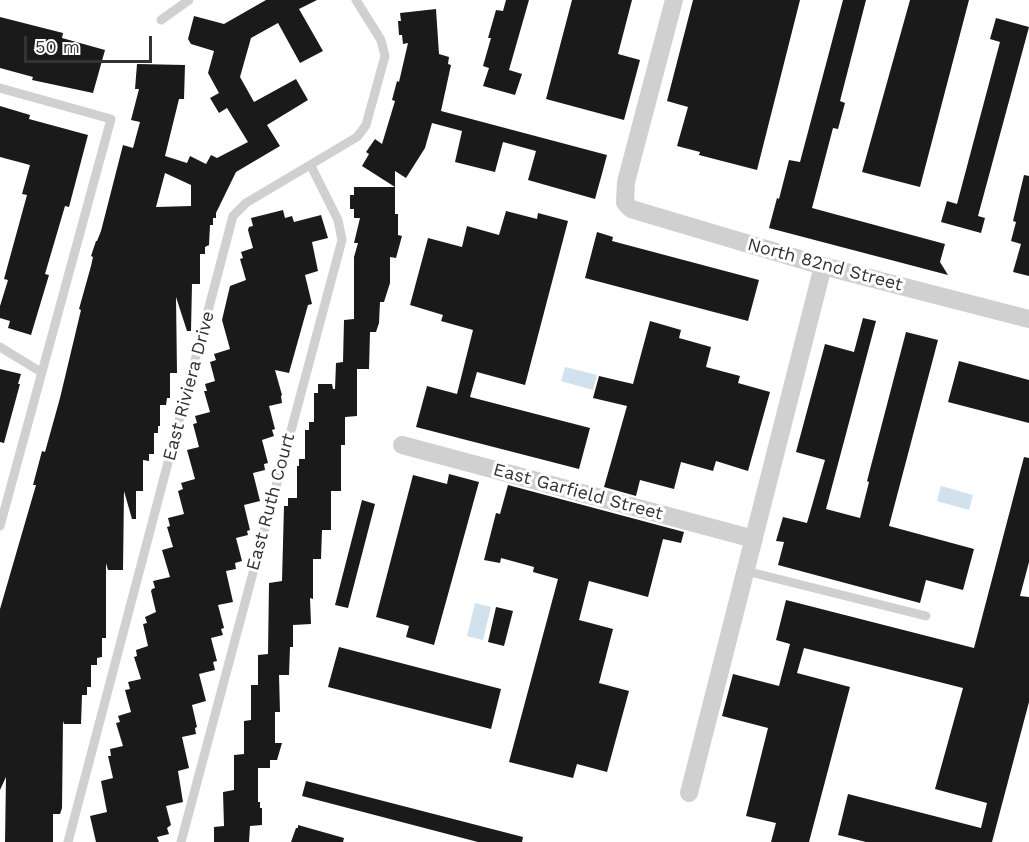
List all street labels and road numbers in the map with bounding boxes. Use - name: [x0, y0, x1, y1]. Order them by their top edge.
- street label: North 82nd Street: [745, 234, 905, 296]
- street label: East Riviera Drive: [159, 309, 219, 463]
- street label: East Ruth Court: [242, 431, 300, 573]
- street label: East Garfield Street: [491, 459, 665, 525]

